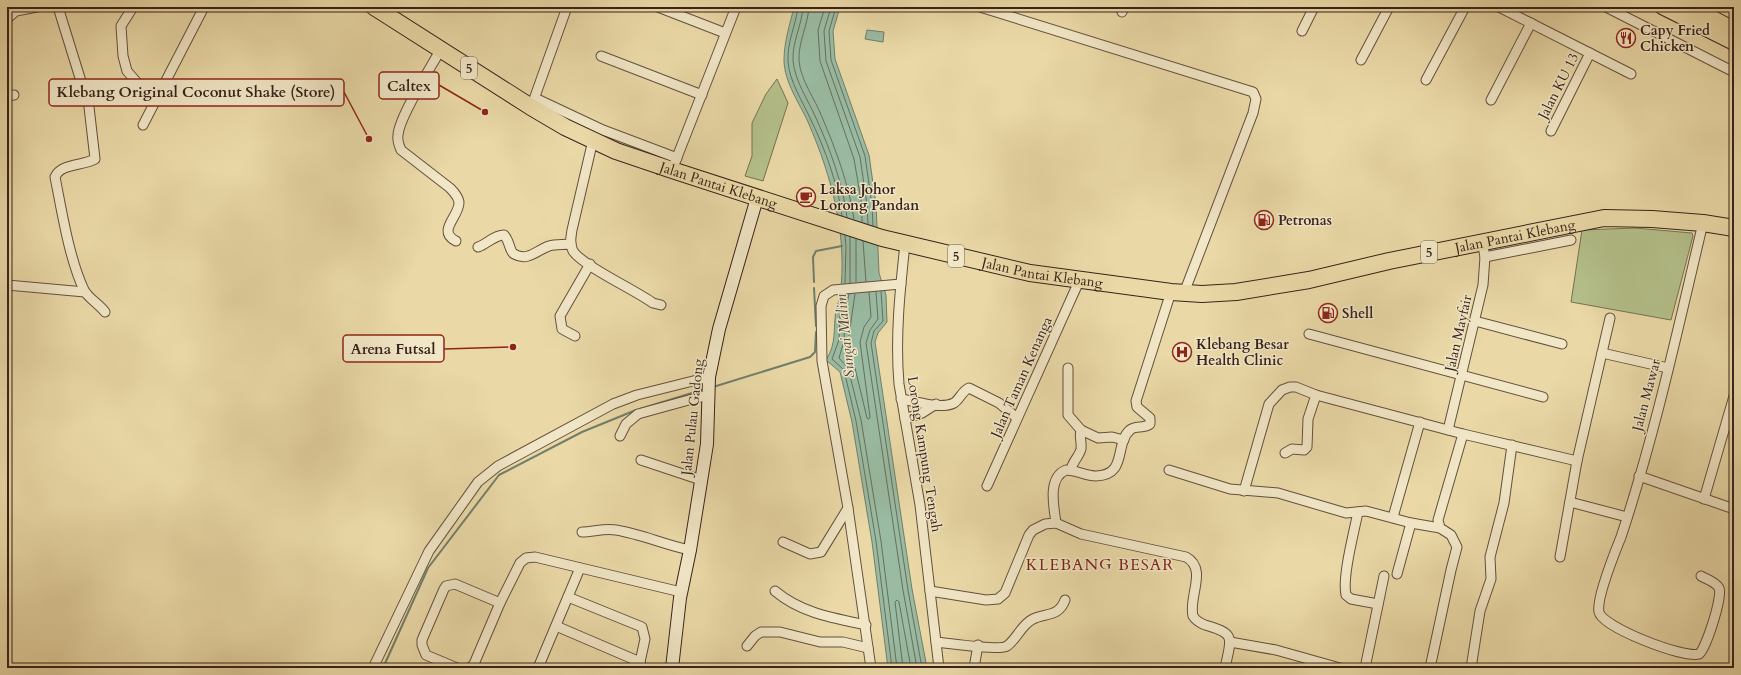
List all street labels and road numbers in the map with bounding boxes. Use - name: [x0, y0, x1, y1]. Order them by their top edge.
- street label: Jalan KU 13: [1533, 50, 1583, 124]
- road number: 5: [461, 57, 477, 79]
- street label: Jalan Pantai Klebang: [655, 157, 780, 213]
- street label: Jalan Pantai Klebang: [1451, 215, 1577, 258]
- road number: 5: [1421, 241, 1437, 263]
- road number: 5: [948, 245, 964, 267]
- street label: Jalan Pantai Klebang: [978, 252, 1104, 293]
- street label: Jalan Mayfair: [1440, 292, 1477, 375]
- street label: Jalan Taman Kenanga: [985, 314, 1057, 443]
- street label: Jalan Mawar: [1627, 356, 1665, 435]
- street label: Jalan Pulau Gadong: [677, 358, 708, 478]
- street label: Lorong Kampung Tengah: [903, 375, 946, 534]

